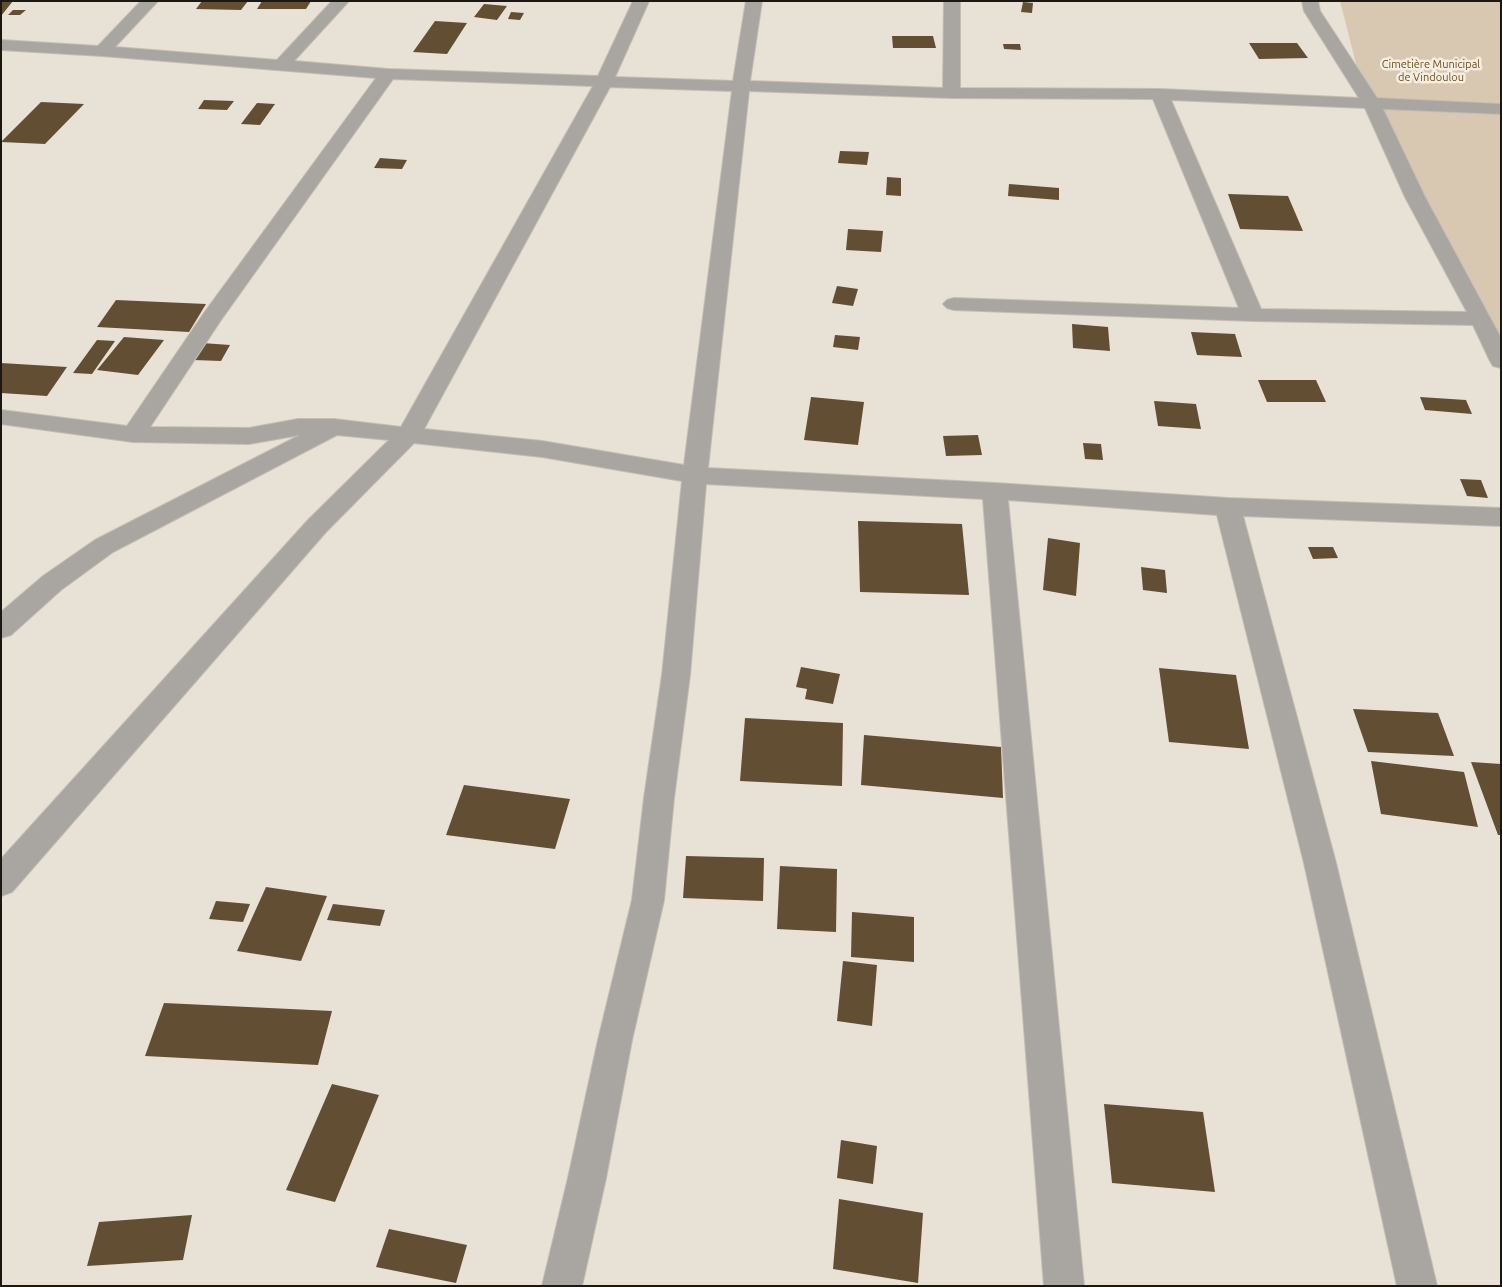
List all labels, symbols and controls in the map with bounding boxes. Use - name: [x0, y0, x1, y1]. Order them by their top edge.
- park label: Cimetière Municipal de Vindoulou: [1382, 57, 1480, 83]

